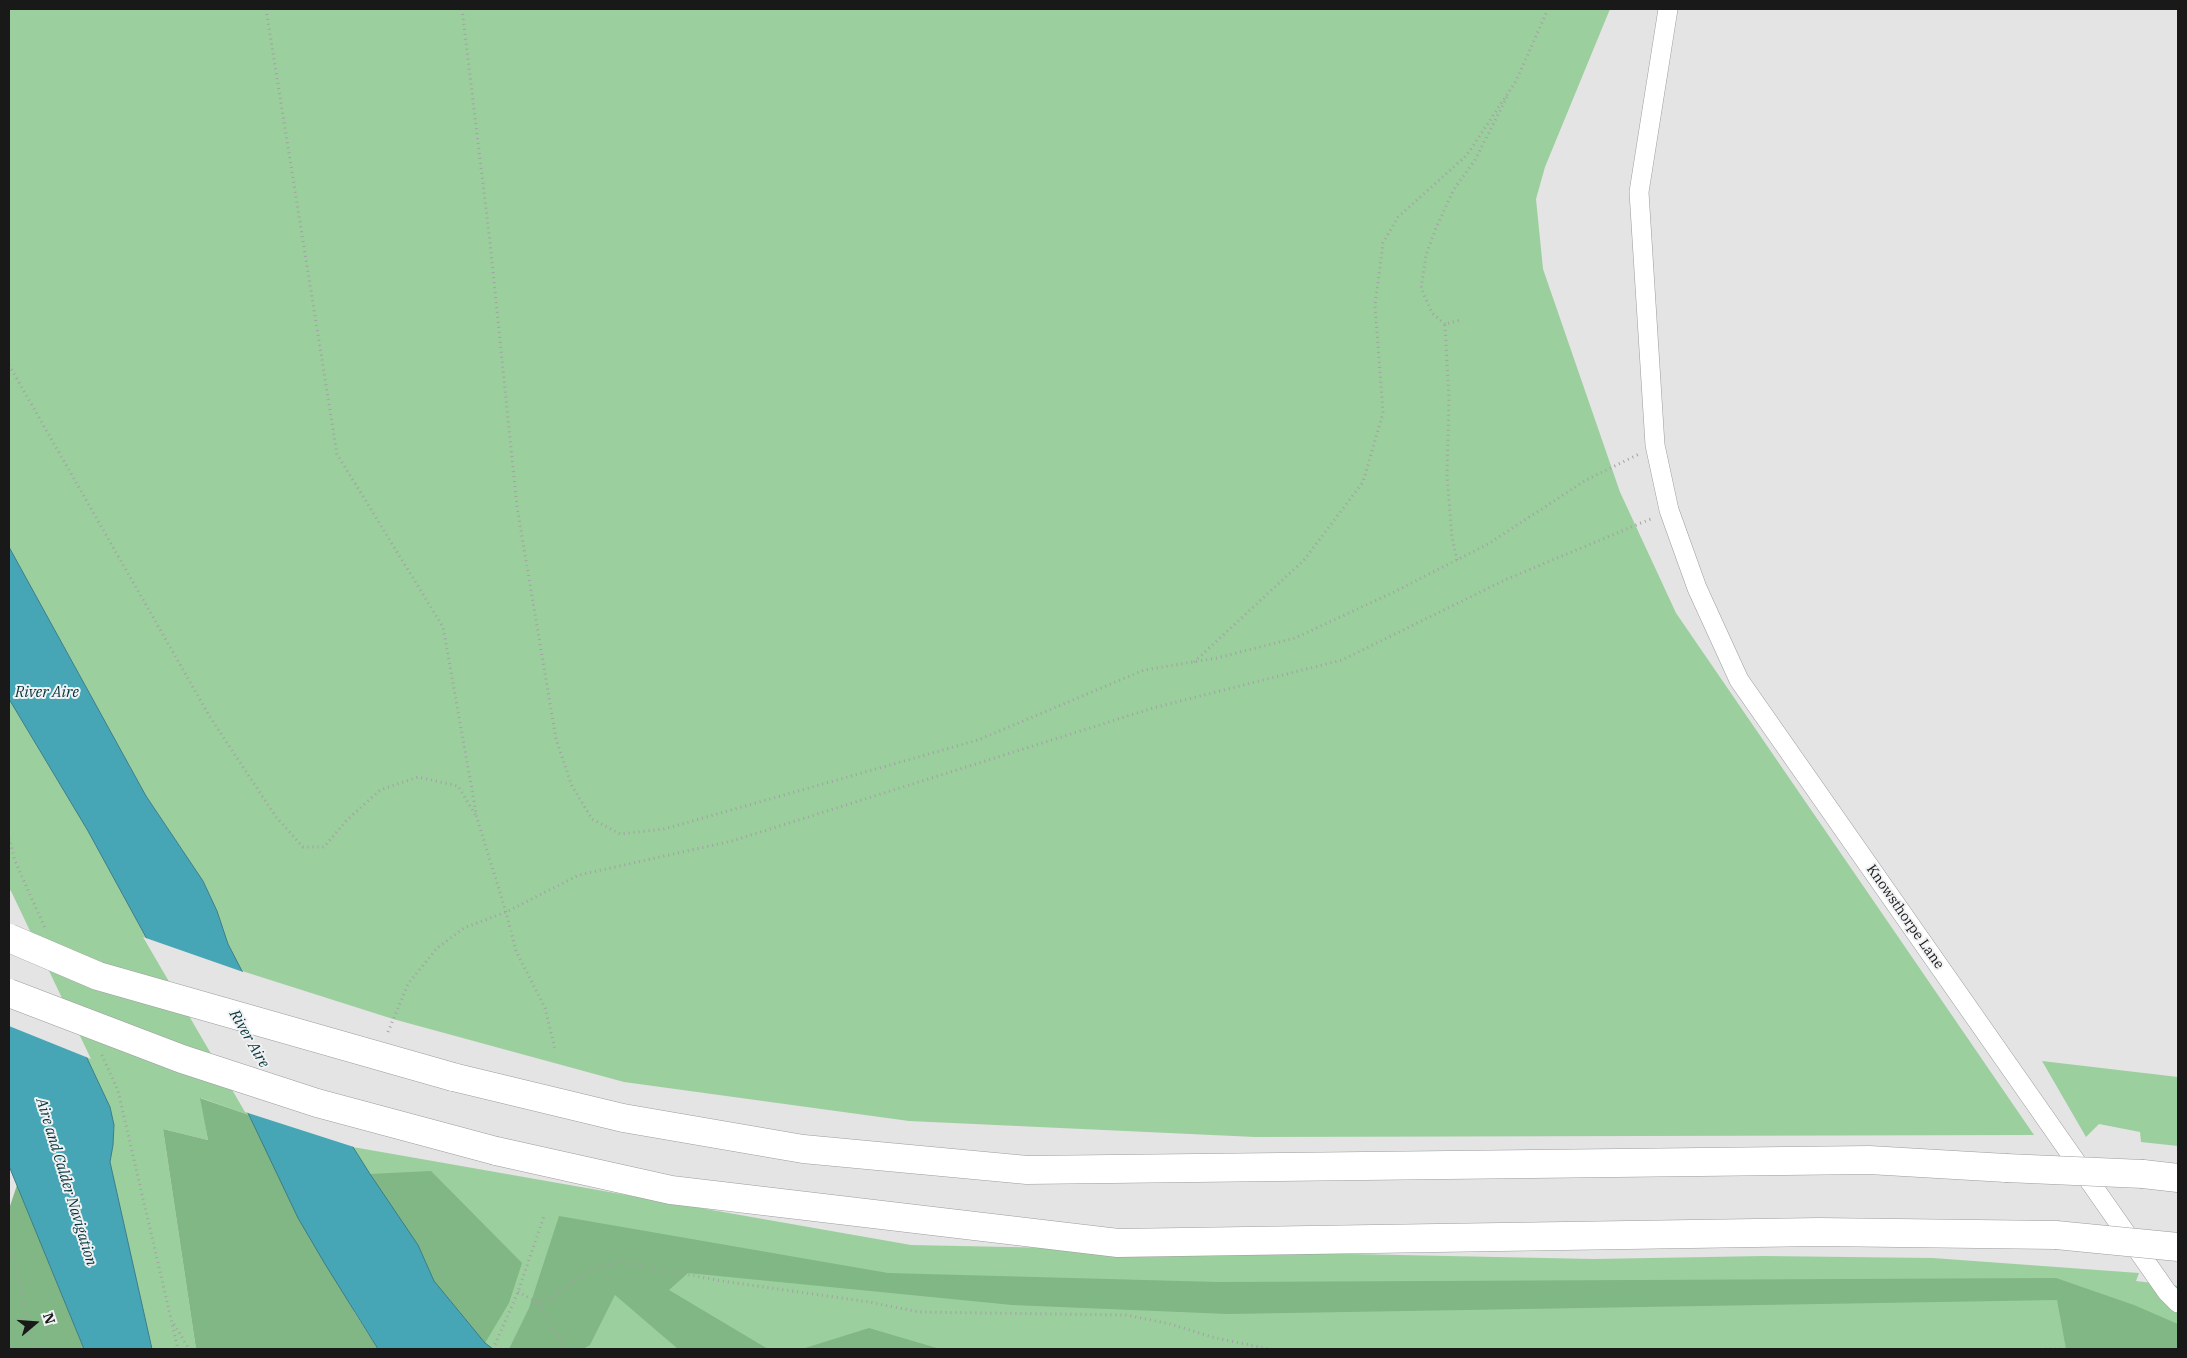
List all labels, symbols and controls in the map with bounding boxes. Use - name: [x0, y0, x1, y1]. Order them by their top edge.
- water label: River Aire: [15, 684, 79, 702]
- street label: Knowsthorpe Lane: [1863, 861, 1947, 973]
- water label: River Aire: [225, 1007, 273, 1071]
- water label: Aire and Calder Navigation: [32, 1096, 100, 1268]
- north arrow: [10, 1298, 60, 1348]
- text: N: [39, 1310, 60, 1326]

